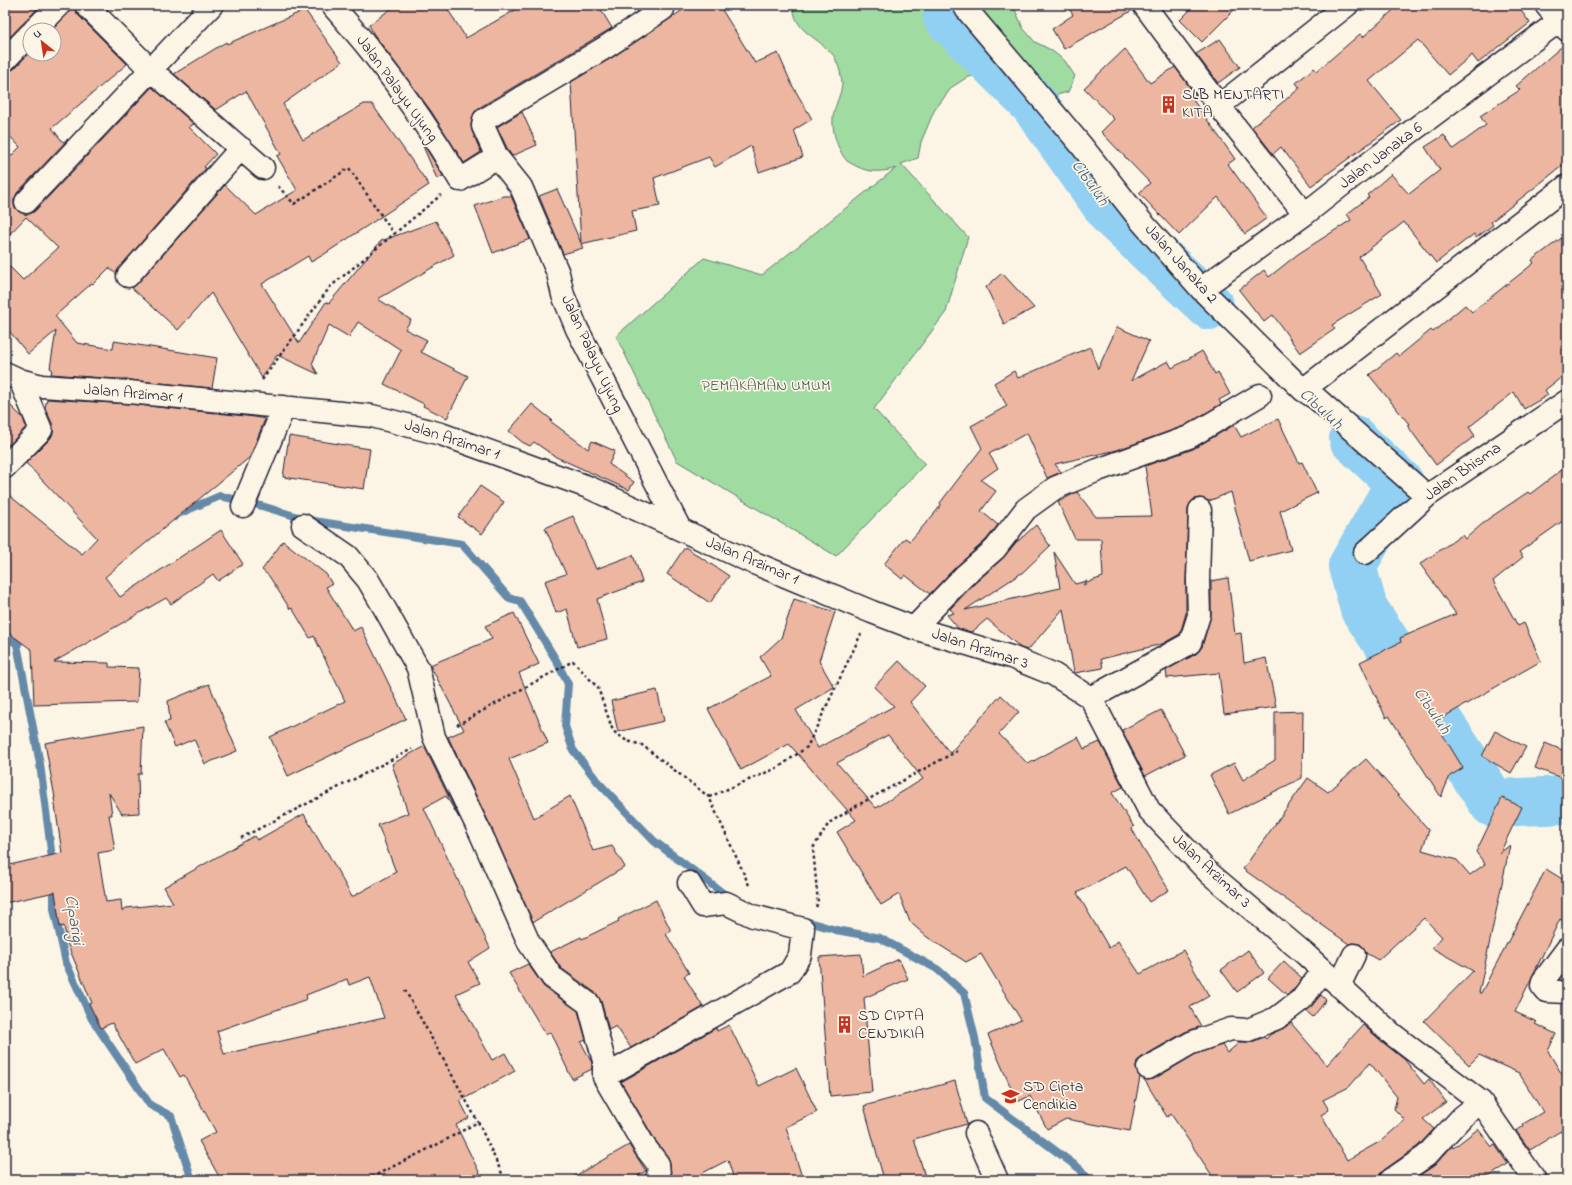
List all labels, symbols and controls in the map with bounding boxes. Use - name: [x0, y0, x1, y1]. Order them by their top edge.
- north arrow: [22, 22, 62, 62]
- text: U: [30, 26, 45, 43]
- street label: Jalan Palayu Ujung: [350, 30, 444, 148]
- place label: SLB MENTARTI KITA: [1182, 83, 1284, 125]
- building icon: SLB MENTARTI KITA: [1159, 94, 1179, 114]
- street label: Jalan Janaka 6: [1334, 117, 1428, 195]
- water label: Cibuluh: [1065, 155, 1116, 212]
- street label: Jalan Janaka 2: [1139, 219, 1223, 309]
- street label: Jalan Palayu Ujung: [554, 291, 630, 417]
- park label: PEMAKAMAN UMUM: [701, 374, 831, 398]
- street label: Jalan Arzimar 1: [83, 378, 183, 410]
- water label: Cibuluh: [1294, 382, 1349, 436]
- street label: Jalan Arzimar 1: [401, 413, 503, 467]
- street label: Jalan Bhisma: [1420, 437, 1506, 507]
- street label: Jalan Arzimar 1: [702, 531, 802, 591]
- street label: Jalan Arzimar 3: [928, 622, 1032, 676]
- water label: Cibuluh: [1407, 683, 1457, 740]
- street label: Jalan Arzimar 3: [1166, 828, 1256, 914]
- water label: Ciparigi: [57, 893, 91, 949]
- place label: SD CIPTA CENDIKIA: [858, 1004, 924, 1046]
- building icon: SD CIPTA CENDIKIA: [835, 1015, 855, 1035]
- place label: SD Cipta Cendikia: [1023, 1075, 1083, 1117]
- school or university icon: SD Cipta Cendikia: [1000, 1086, 1020, 1106]

